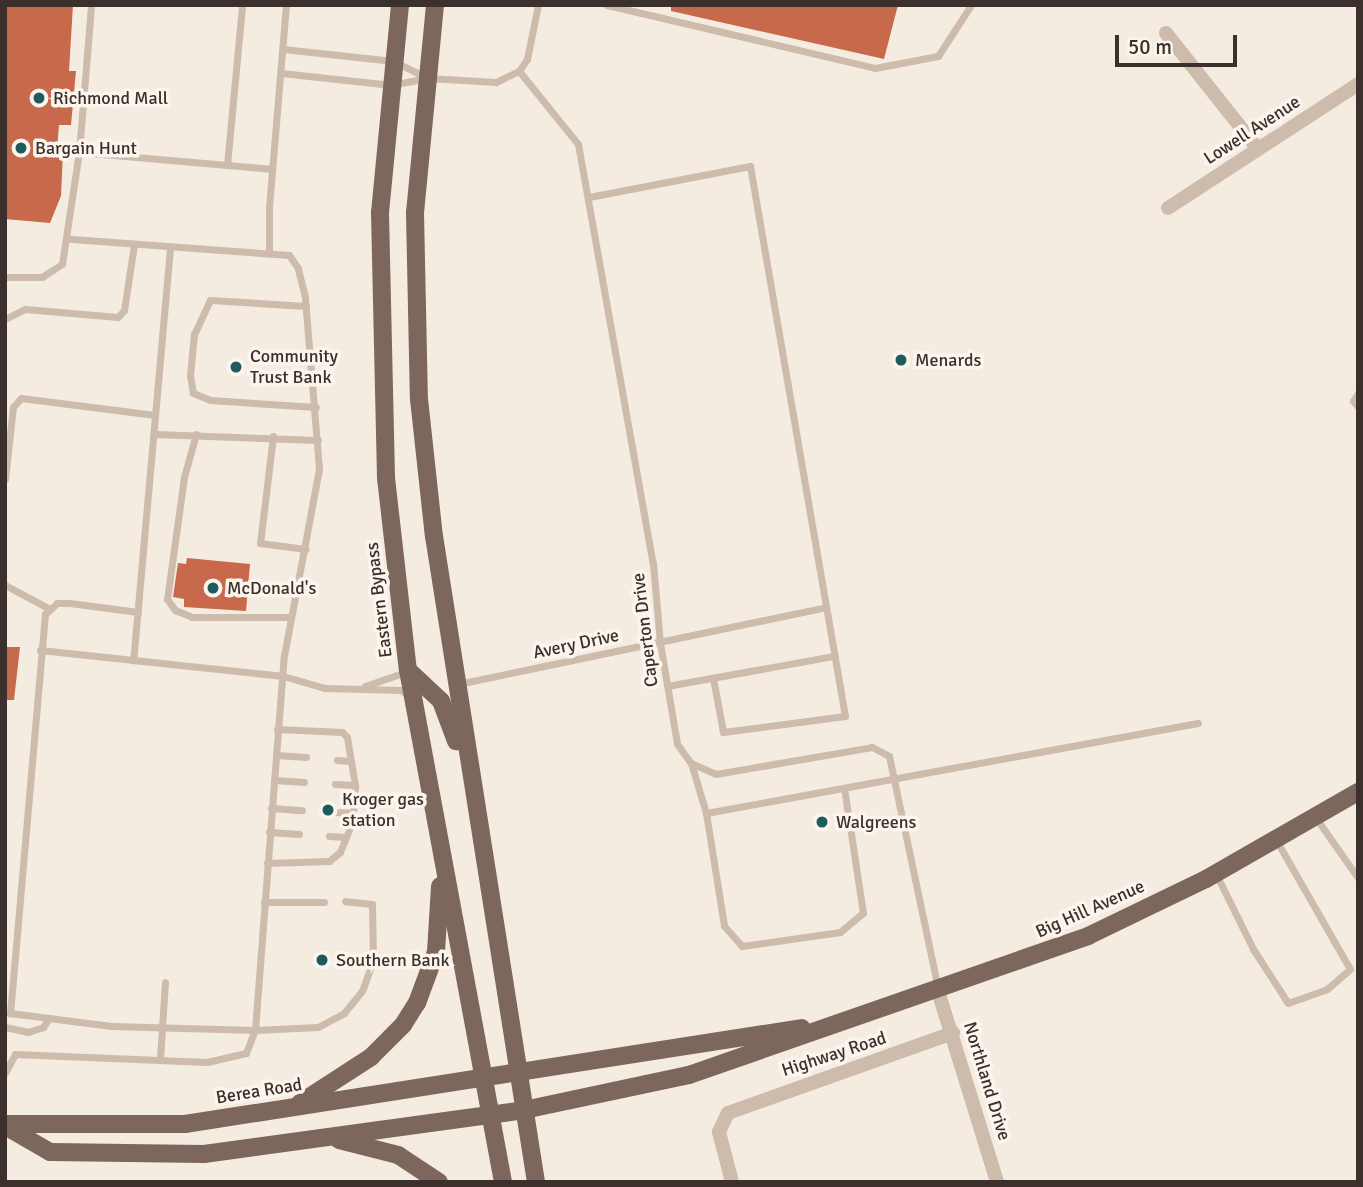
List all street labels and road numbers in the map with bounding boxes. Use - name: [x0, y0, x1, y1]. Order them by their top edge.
- street label: Lowell Avenue: [1200, 91, 1304, 169]
- street label: Eastern Bypass: [361, 541, 397, 659]
- street label: Caperton Drive: [627, 572, 663, 688]
- street label: Avery Drive: [531, 624, 621, 664]
- street label: Big Hill Avenue: [1032, 875, 1148, 943]
- street label: Northland Drive: [959, 1019, 1015, 1143]
- street label: Highway Road: [779, 1027, 889, 1081]
- street label: Berea Road: [214, 1074, 304, 1108]

